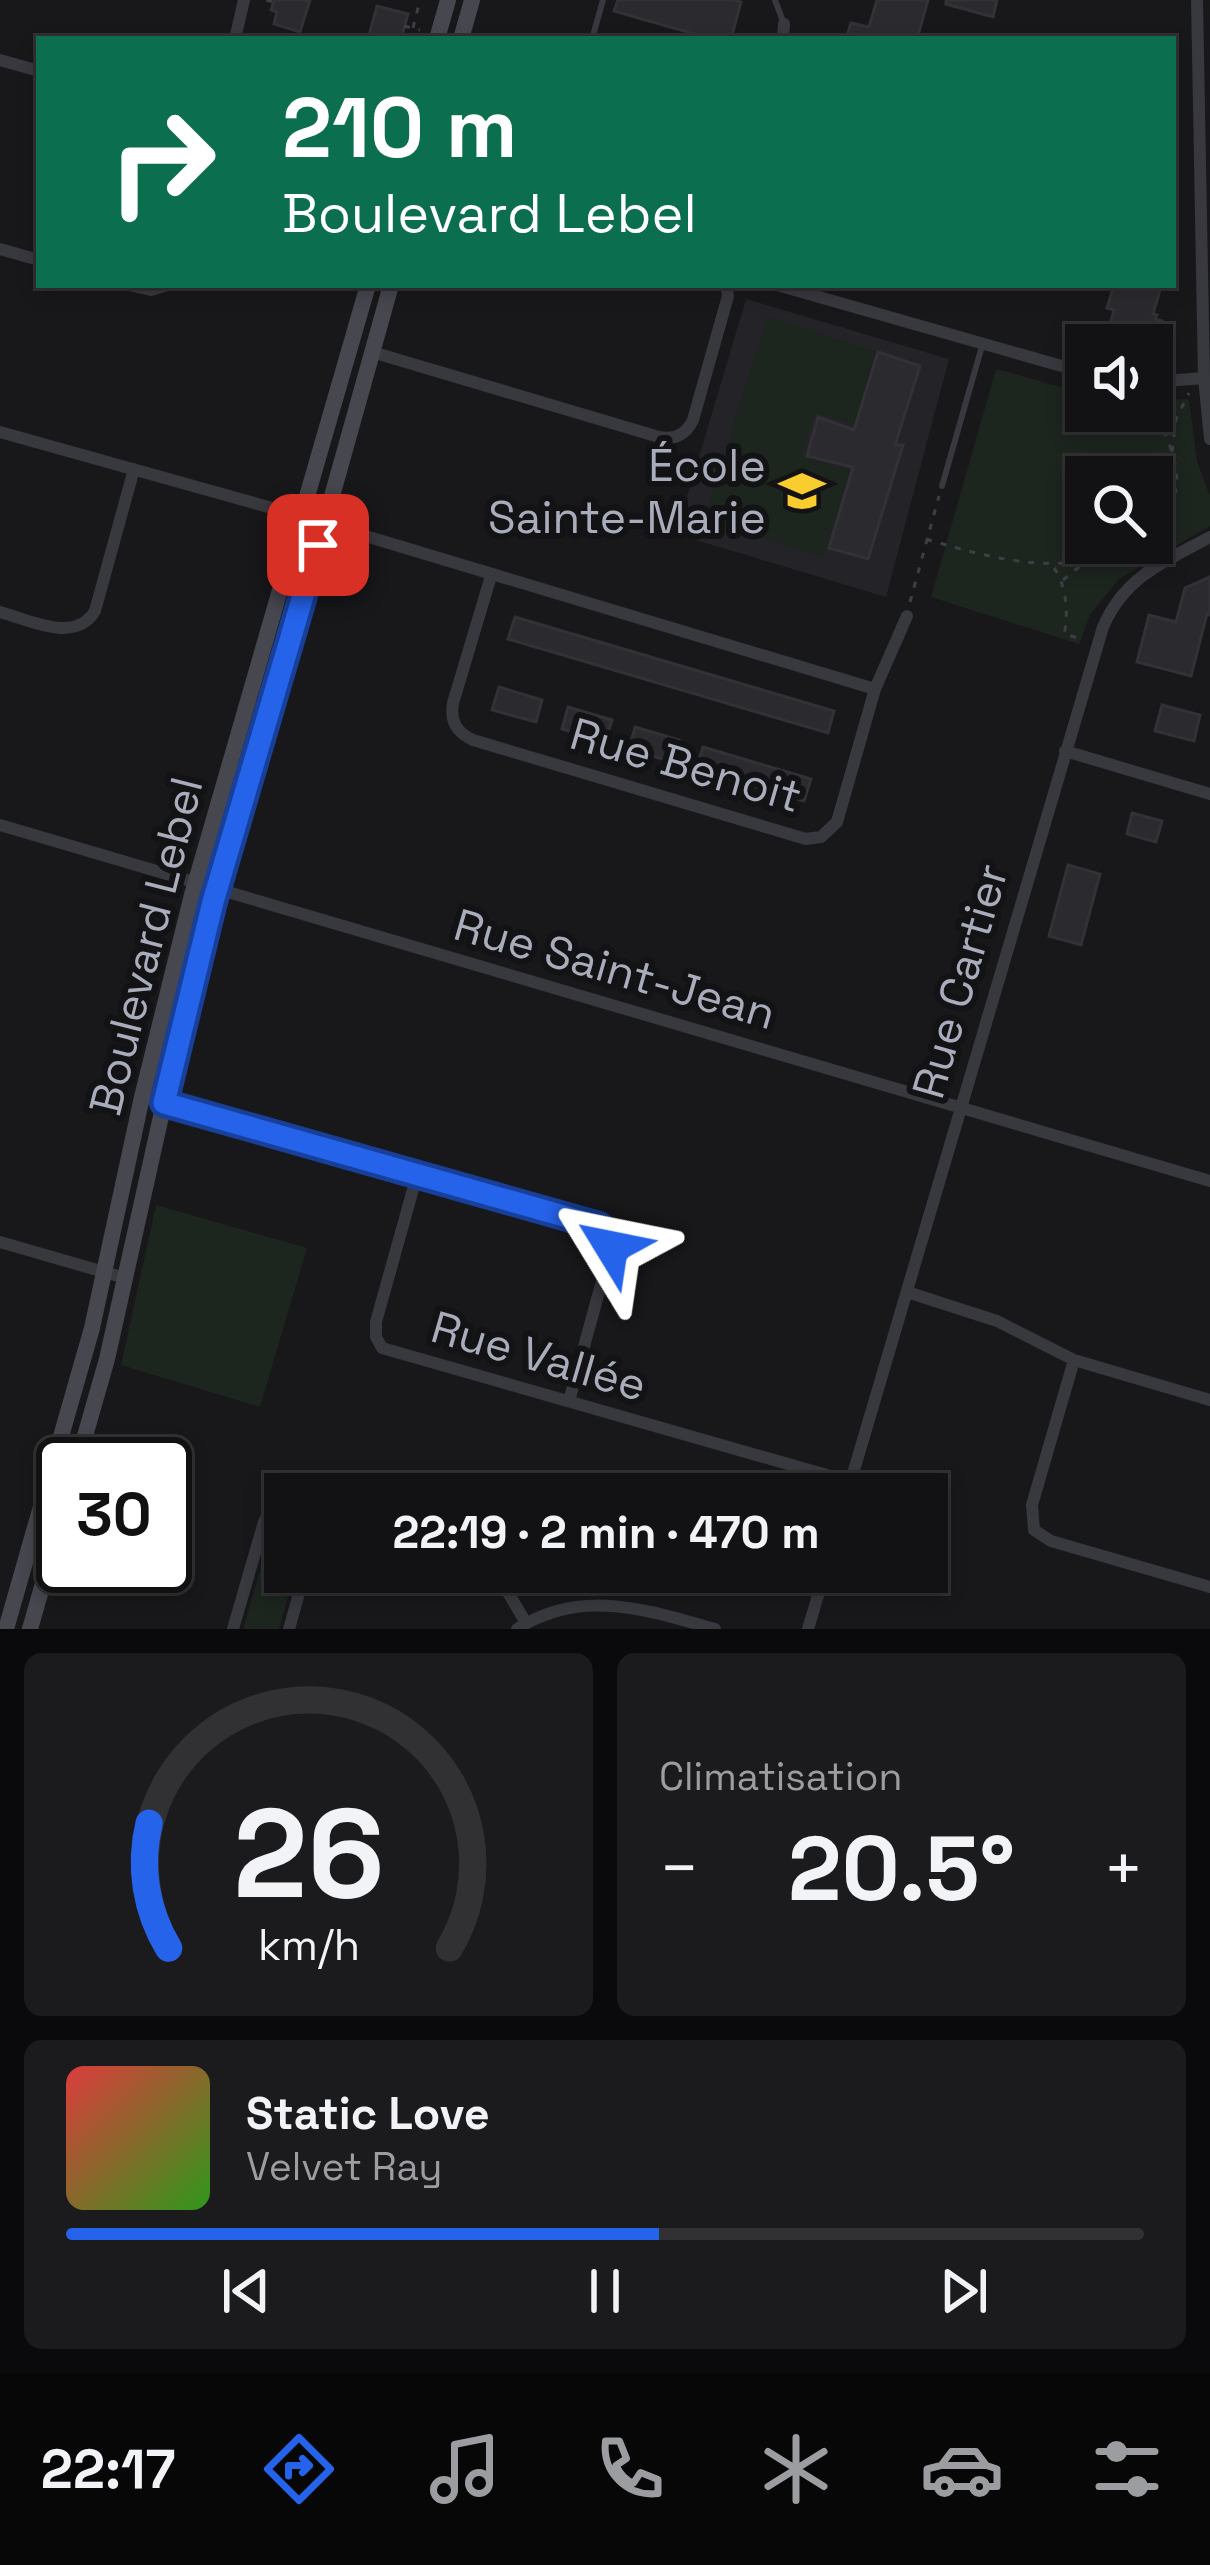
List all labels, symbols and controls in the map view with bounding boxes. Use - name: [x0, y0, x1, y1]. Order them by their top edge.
- text: 210 m: [282, 74, 517, 182]
- icon: right: [84, 84, 240, 240]
- text: Boulevard Lebel: [282, 179, 697, 248]
- map controls: [1065, 324, 1173, 564]
- button: sound: [1065, 324, 1173, 432]
- place label: École Sainte-Marie: [488, 437, 766, 546]
- button: search: [1065, 456, 1173, 564]
- school or university icon: École Sainte-Marie: [777, 466, 827, 516]
- pin: [267, 494, 369, 596]
- icon: arrive: [285, 512, 351, 578]
- street label: Rue Benoit: [564, 705, 808, 825]
- street label: Boulevard Lebel: [77, 771, 215, 1121]
- street label: Rue Cartier: [899, 857, 1021, 1105]
- street label: Rue Saint-Jean: [448, 896, 782, 1042]
- position arrow: [548, 1184, 674, 1310]
- street label: Rue Vallée: [425, 1298, 653, 1414]
- speed limit sign: 30: [36, 1437, 192, 1593]
- text: 22:19 · 2 min · 470 m: [392, 1504, 820, 1561]
- text: Climatisation: [659, 1752, 902, 1801]
- text: 26: [233, 1774, 384, 1933]
- text: 20.5°: [788, 1811, 1015, 1926]
- text: −: [659, 1826, 700, 1910]
- text: +: [1103, 1826, 1144, 1910]
- text: km/h: [257, 1917, 360, 1972]
- text: Static Love: [246, 2085, 490, 2142]
- text: Velvet Ray: [246, 2142, 442, 2191]
- icon: previous: [213, 2258, 279, 2324]
- icon: pause: [572, 2258, 638, 2324]
- icon: next: [931, 2258, 997, 2324]
- icon: directions: [257, 2427, 341, 2511]
- icon: music: [423, 2427, 507, 2511]
- icon: phone: [588, 2427, 672, 2511]
- icon: climate: [754, 2427, 838, 2511]
- icon: car: [920, 2427, 1004, 2511]
- icon: filters: [1085, 2427, 1169, 2511]
- text: 22:17: [41, 2435, 175, 2504]

